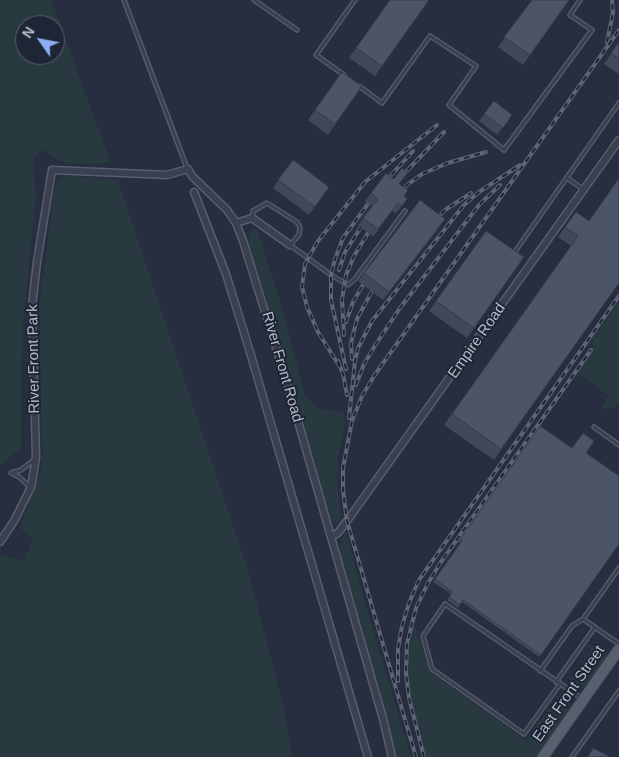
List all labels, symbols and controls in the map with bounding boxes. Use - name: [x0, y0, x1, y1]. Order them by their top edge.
- north arrow: [15, 15, 65, 65]
- text: N: [19, 24, 38, 41]
- street label: Empire Road: [445, 300, 509, 382]
- street label: River Front Park: [24, 304, 44, 414]
- street label: River Front Road: [258, 310, 306, 424]
- street label: East Front Street: [529, 642, 609, 746]

